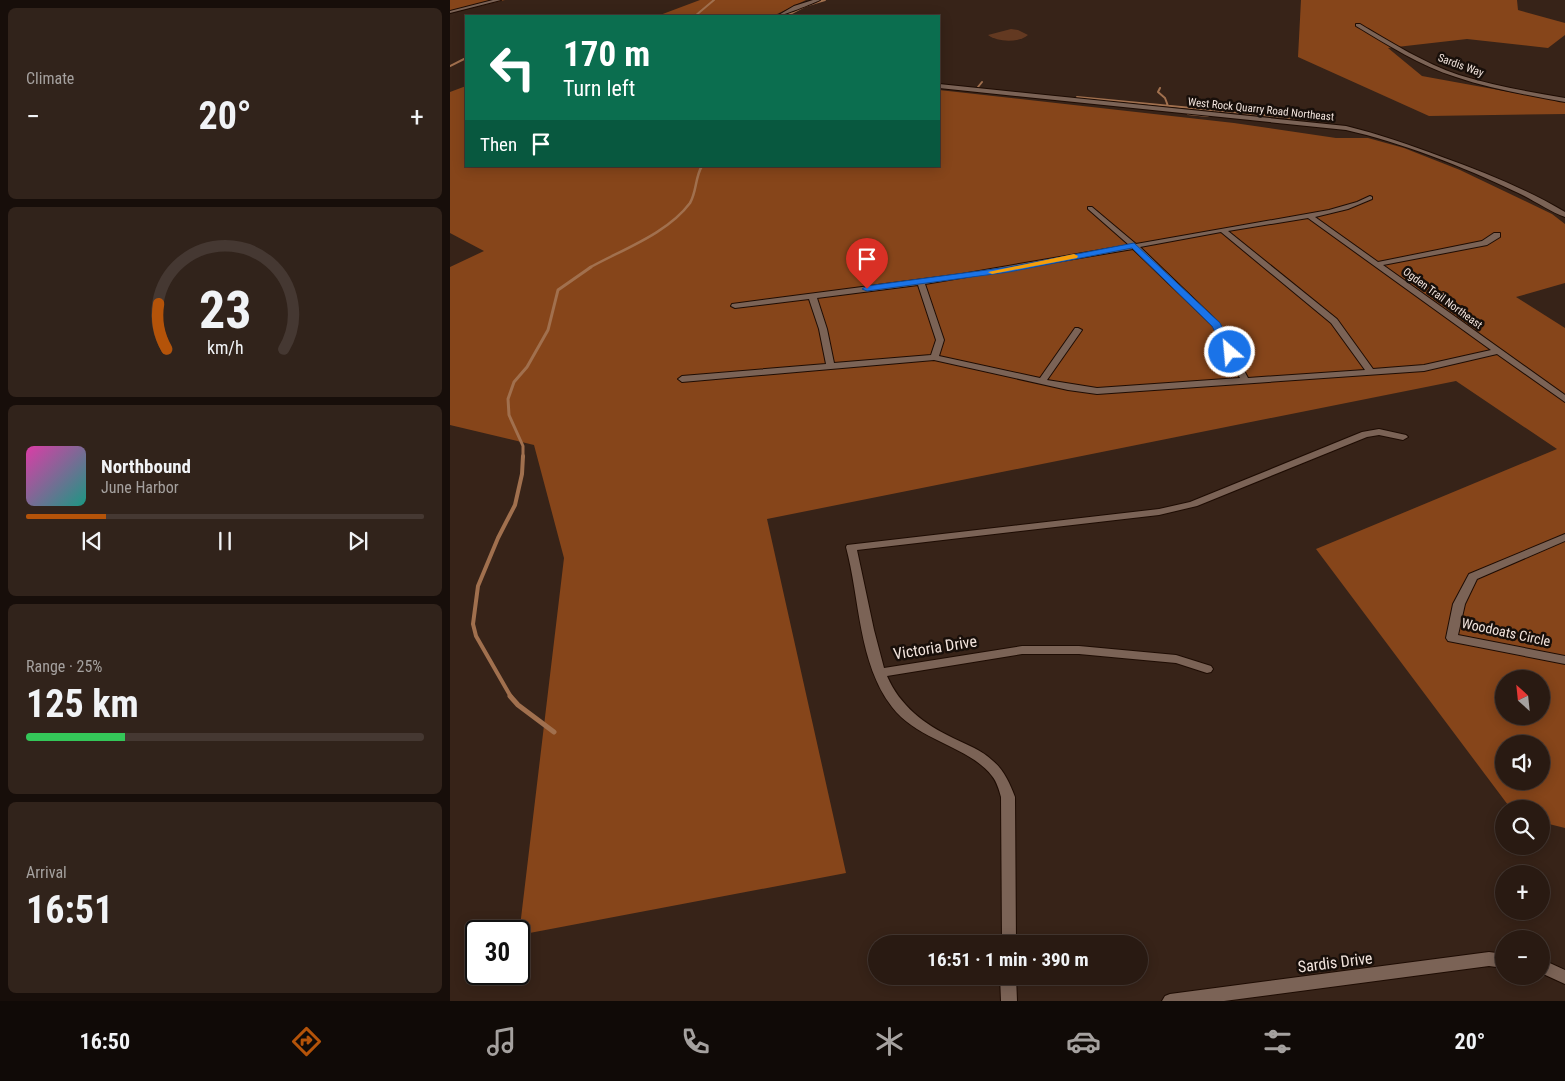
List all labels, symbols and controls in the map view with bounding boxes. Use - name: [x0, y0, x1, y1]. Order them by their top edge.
- text: 170 m: [563, 34, 650, 75]
- icon: left: [480, 35, 545, 100]
- street label: Sardis Way: [1436, 51, 1486, 80]
- text: Climate: [26, 69, 74, 88]
- text: Turn left: [563, 76, 635, 101]
- text: 20°: [198, 94, 252, 138]
- street label: West Rock Quarry Road Northeast: [1187, 95, 1335, 124]
- text: −: [26, 100, 40, 133]
- text: +: [410, 100, 424, 133]
- icon: arrive: [527, 130, 555, 158]
- text: Then: [480, 133, 517, 156]
- pin: [846, 238, 888, 289]
- icon: arrive: [853, 245, 881, 273]
- street label: Ogden Trail Northeast: [1401, 265, 1485, 332]
- text: 23: [199, 280, 251, 341]
- position arrow: [1203, 325, 1255, 377]
- text: km/h: [207, 337, 243, 358]
- text: Northbound: [101, 455, 191, 478]
- text: June Harbor: [101, 478, 179, 497]
- icon: previous: [78, 527, 106, 555]
- icon: pause: [211, 527, 239, 555]
- icon: next: [344, 527, 372, 555]
- street label: Woodoats Circle: [1460, 615, 1552, 649]
- street label: Victoria Drive: [892, 632, 978, 663]
- text: Range · 25%: [26, 657, 102, 676]
- north arrow: [1495, 670, 1550, 725]
- map controls: [1495, 670, 1550, 985]
- text: 125 km: [26, 682, 139, 726]
- button: sound: [1495, 735, 1550, 790]
- button: search: [1495, 800, 1550, 855]
- text: Arrival: [26, 863, 67, 882]
- button: +: [1495, 865, 1550, 920]
- text: 16:51: [26, 888, 113, 932]
- speed limit sign: 30: [465, 920, 530, 985]
- button: −: [1495, 930, 1550, 985]
- text: 16:51 · 1 min · 390 m: [927, 948, 1089, 971]
- street label: Sardis Drive: [1297, 948, 1374, 977]
- icon: directions: [289, 1024, 324, 1059]
- icon: music: [484, 1024, 519, 1059]
- icon: phone: [678, 1024, 713, 1059]
- icon: climate: [872, 1024, 907, 1059]
- icon: car: [1066, 1024, 1101, 1059]
- icon: filters: [1260, 1024, 1295, 1059]
- text: 16:50: [80, 1029, 130, 1054]
- text: 20°: [1455, 1029, 1485, 1054]

